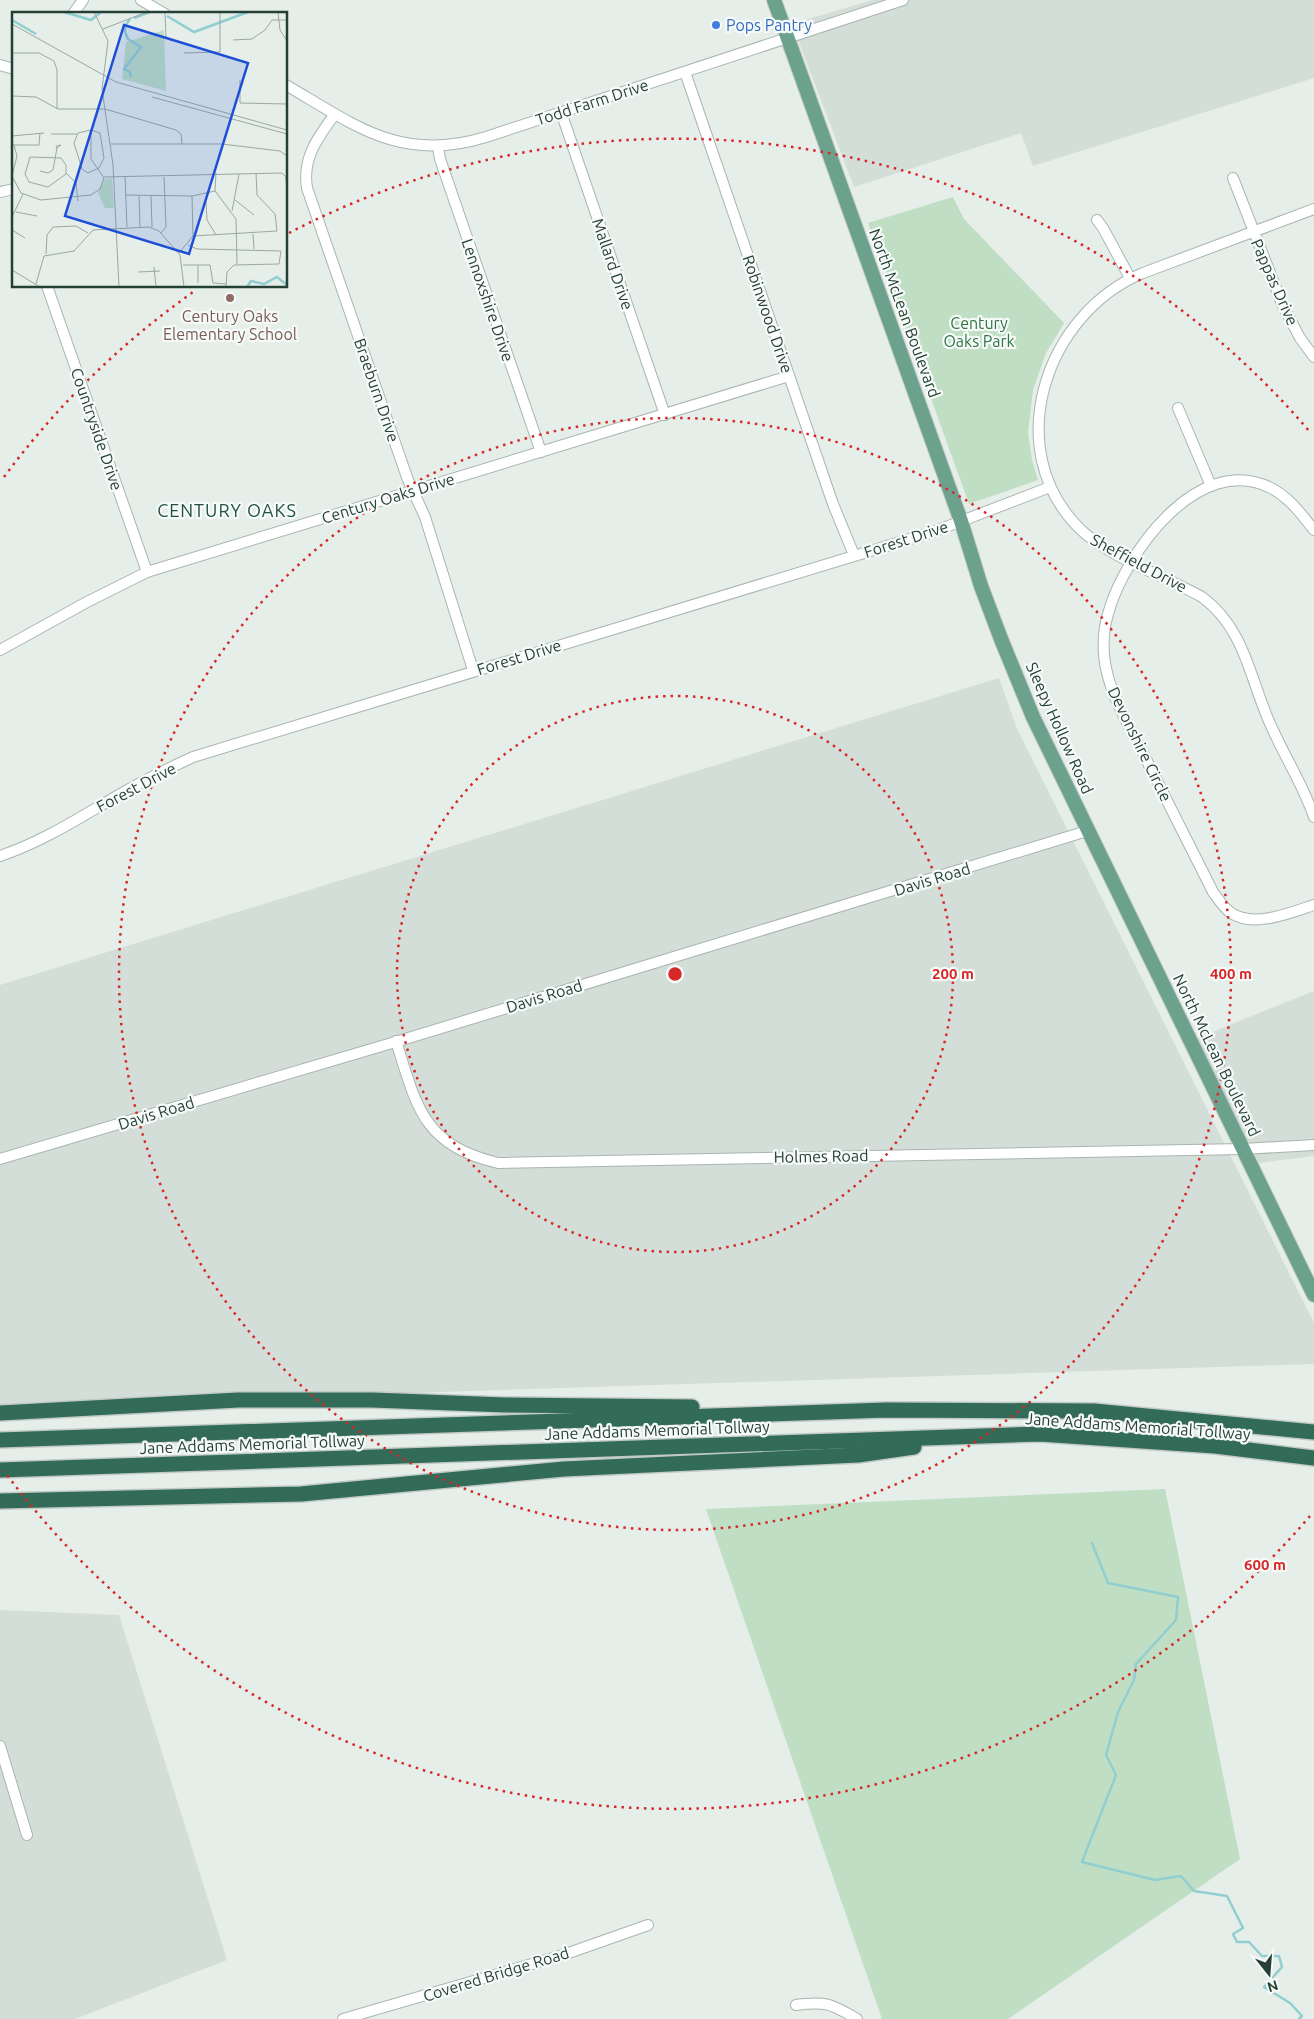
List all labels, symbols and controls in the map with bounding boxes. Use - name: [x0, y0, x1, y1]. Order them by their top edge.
- inset map: [12, 12, 288, 288]
- place label: Pops Pantry: [726, 16, 812, 34]
- marker: Pops Pantry: [710, 19, 722, 31]
- street label: Todd Farm Drive: [533, 75, 651, 129]
- street label: Mallard Drive: [589, 216, 637, 312]
- street label: North McLean Boulevard: [866, 226, 944, 400]
- street label: Lennoxshire Drive: [459, 236, 517, 364]
- street label: Pappas Drive: [1248, 236, 1302, 328]
- street label: Robinwood Drive: [739, 253, 797, 375]
- marker: Century Oaks Elementary School: [224, 292, 236, 304]
- place label: Century Oaks Elementary School: [163, 307, 297, 343]
- park label: Century Oaks Park: [943, 314, 1015, 350]
- street label: Braeburn Drive: [351, 336, 403, 444]
- street label: Countryside Drive: [68, 365, 126, 493]
- street label: Century Oaks Drive: [319, 469, 457, 527]
- district label: CENTURY OAKS: [157, 500, 297, 520]
- street label: Forest Drive: [862, 517, 950, 561]
- street label: Sheffield Drive: [1088, 530, 1190, 596]
- street label: Forest Drive: [475, 636, 563, 678]
- street label: Sleepy Hollow Road: [1023, 659, 1097, 797]
- street label: Devonshire Circle: [1104, 684, 1176, 804]
- street label: Forest Drive: [93, 759, 179, 815]
- street label: Davis Road: [892, 859, 972, 899]
- centre of rings: [666, 965, 684, 983]
- text: 200 m: [932, 965, 974, 982]
- text: 400 m: [1210, 965, 1252, 982]
- street label: North McLean Boulevard: [1170, 971, 1264, 1139]
- street label: Davis Road: [504, 976, 584, 1016]
- street label: Davis Road: [116, 1093, 196, 1133]
- street label: Holmes Road: [773, 1146, 869, 1166]
- street label: Jane Addams Memorial Tollway: [1025, 1409, 1251, 1443]
- street label: Jane Addams Memorial Tollway: [544, 1417, 770, 1443]
- street label: Jane Addams Memorial Tollway: [139, 1431, 365, 1457]
- text: 600 m: [1244, 1556, 1286, 1573]
- street label: Covered Bridge Road: [421, 1943, 571, 2005]
- north arrow: [1244, 1949, 1294, 1999]
- text: N: [1265, 1977, 1280, 1996]

